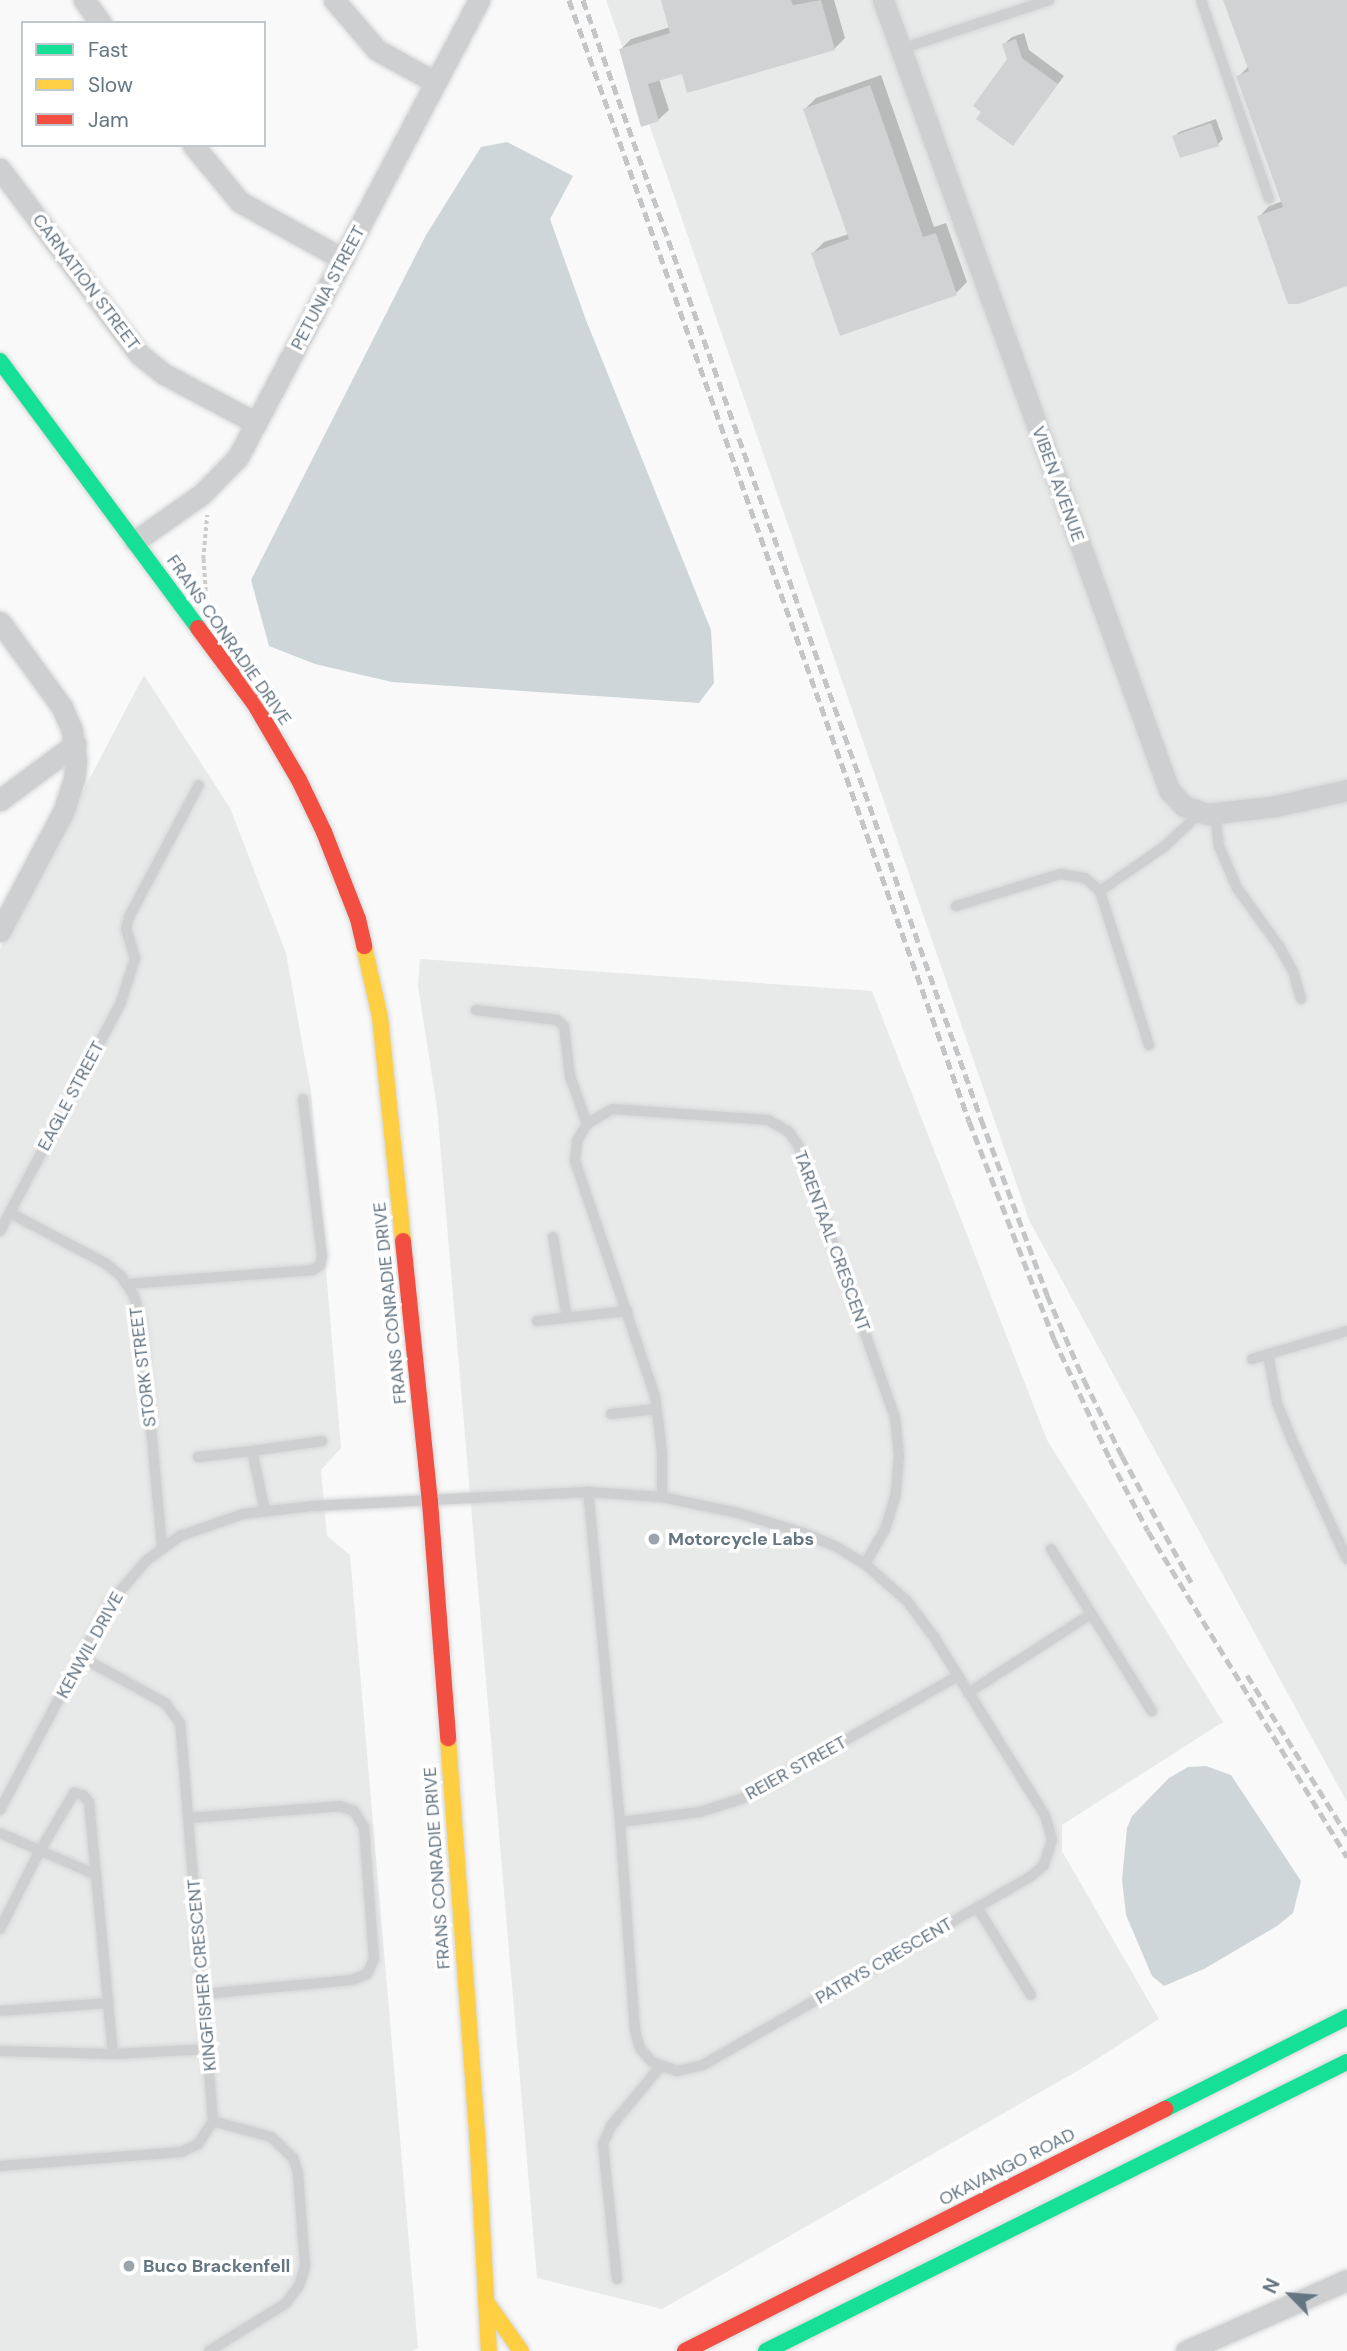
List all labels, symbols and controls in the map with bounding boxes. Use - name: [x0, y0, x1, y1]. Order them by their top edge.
- legend: [21, 21, 266, 147]
- text: Fast: [88, 36, 128, 64]
- text: Slow: [88, 71, 133, 99]
- text: Jam: [88, 106, 129, 134]
- street label: CARNATION STREET: [28, 210, 144, 354]
- street label: PETUNIA STREET: [286, 222, 370, 354]
- street label: VIBEN AVENUE: [1027, 423, 1089, 545]
- street label: FRANS CONRADIE DRIVE: [162, 551, 296, 729]
- street label: EAGLE STREET: [33, 1038, 109, 1154]
- street label: TARENTAAL CRESCENT: [789, 1148, 875, 1334]
- street label: FRANS CONRADIE DRIVE: [369, 1201, 411, 1405]
- street label: STORK STREET: [125, 1306, 161, 1428]
- place label: Motorcycle Labs: [668, 1528, 814, 1550]
- marker: Motorcycle Labs: [646, 1531, 662, 1547]
- street label: KENWIL DRIVE: [52, 1588, 128, 1702]
- street label: REIER STREET: [742, 1731, 850, 1805]
- street label: FRANS CONRADIE DRIVE: [419, 1766, 455, 1970]
- street label: KINGFISHER CRESCENT: [183, 1878, 221, 2072]
- street label: PATRYS CRESCENT: [812, 1913, 956, 2009]
- street label: OKAVANGO ROAD: [935, 2123, 1079, 2211]
- place label: Buco Brackenfell: [143, 2255, 290, 2277]
- marker: Buco Brackenfell: [121, 2258, 137, 2274]
- north arrow: [1256, 2260, 1326, 2330]
- text: N: [1257, 2274, 1286, 2297]

